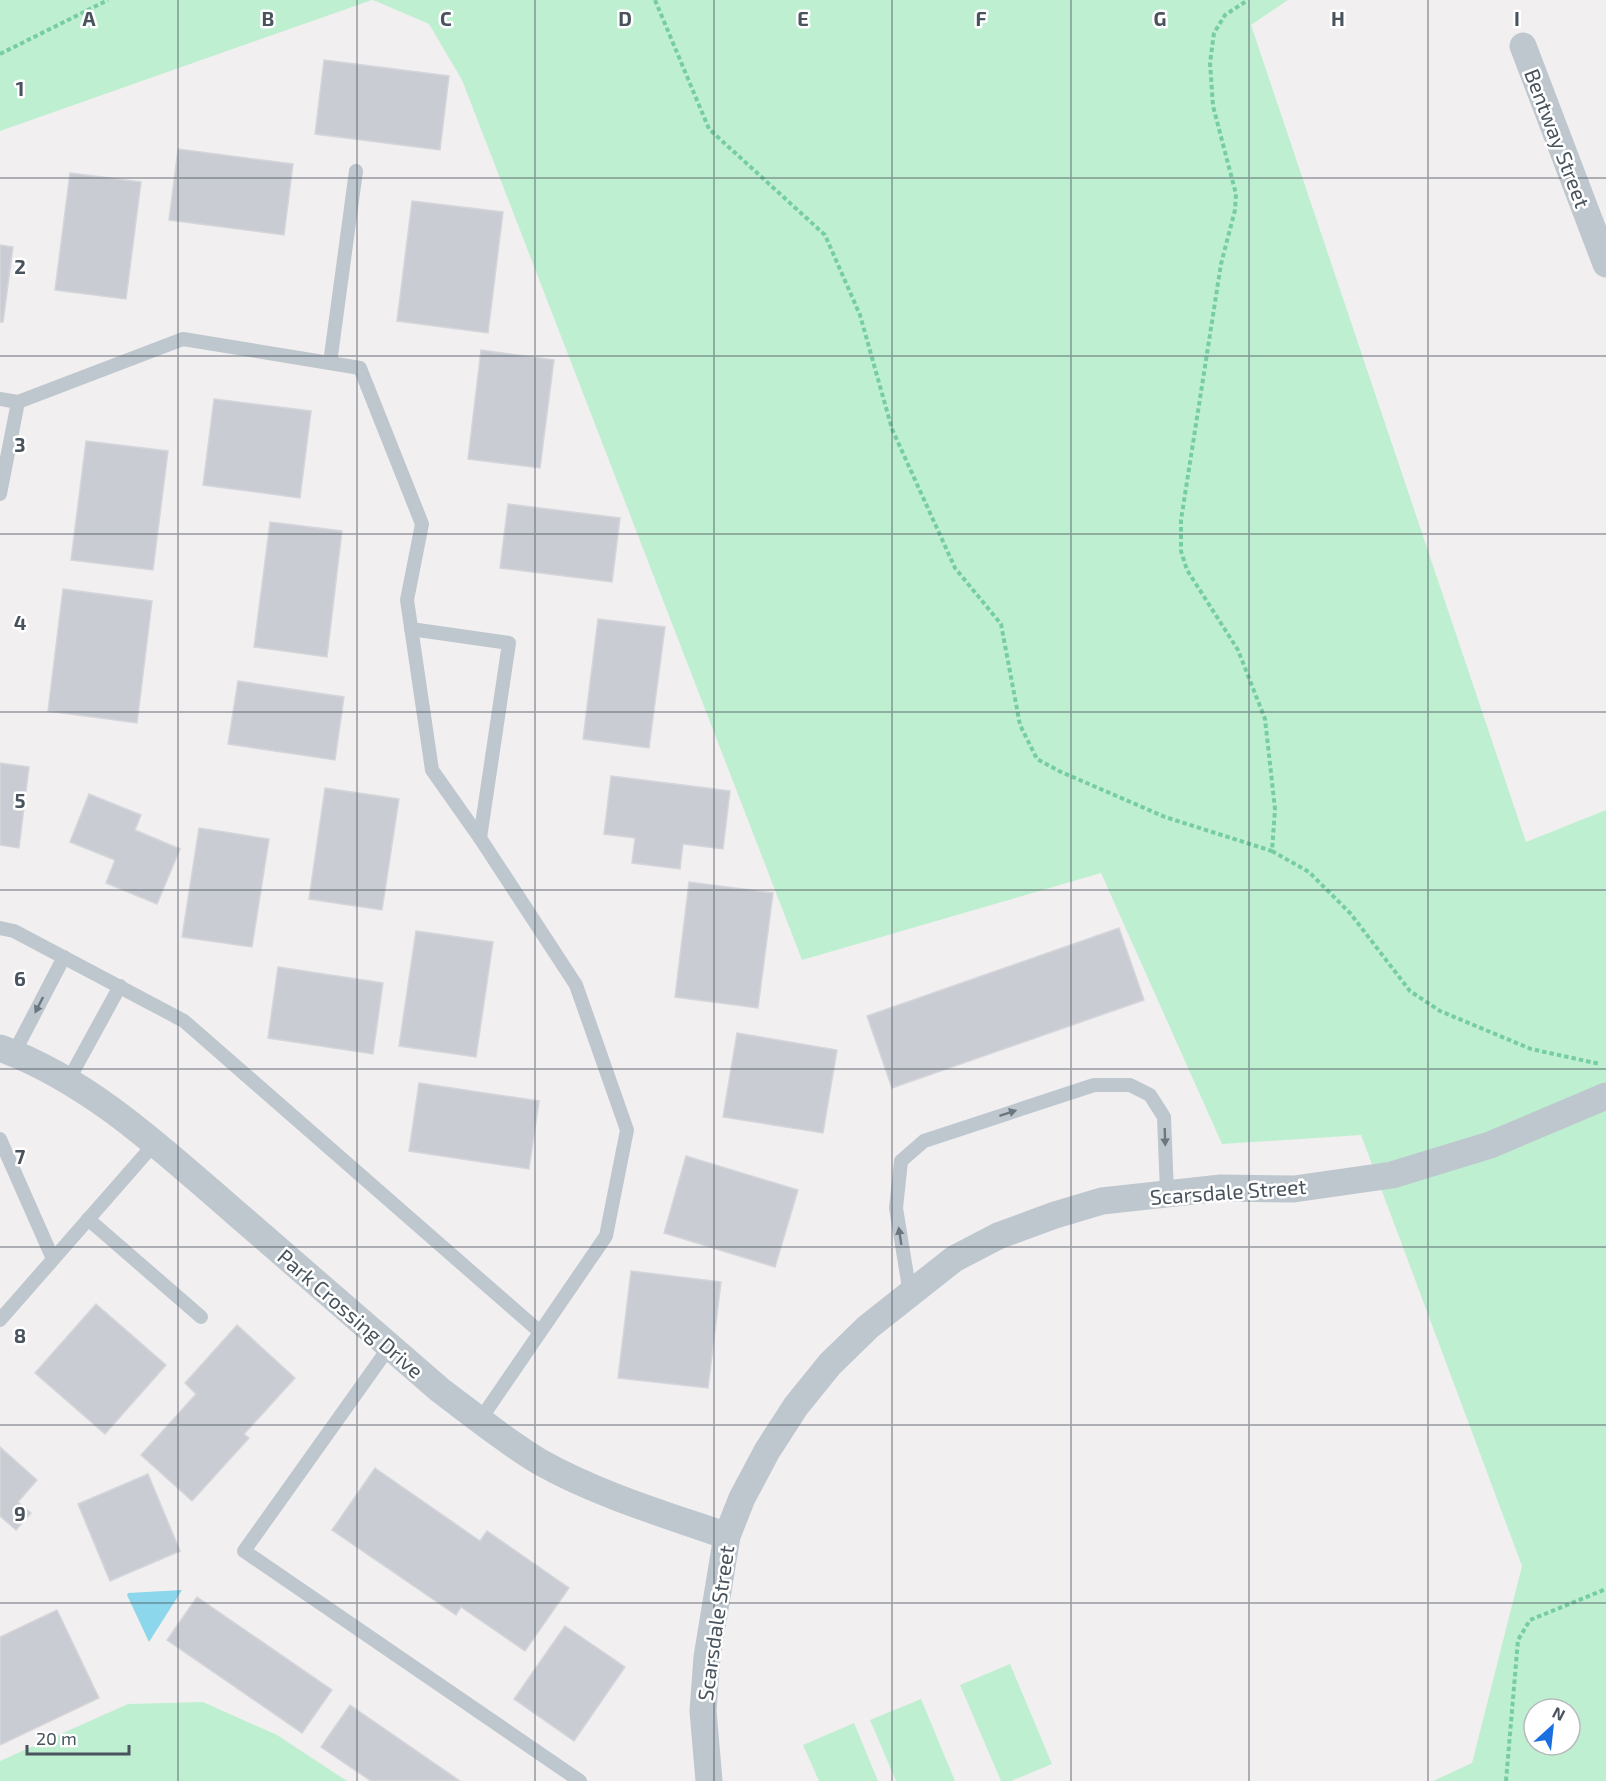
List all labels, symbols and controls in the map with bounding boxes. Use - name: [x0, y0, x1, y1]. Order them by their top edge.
- text: A: [82, 6, 96, 30]
- text: B: [262, 6, 274, 30]
- text: C: [440, 6, 452, 30]
- text: D: [618, 6, 632, 30]
- text: E: [797, 6, 809, 30]
- text: F: [975, 6, 987, 30]
- text: G: [1154, 6, 1166, 30]
- text: H: [1331, 6, 1345, 30]
- text: I: [1514, 6, 1520, 30]
- street label: Bentway Street: [1520, 65, 1596, 211]
- text: 1: [16, 76, 24, 100]
- text: 2: [14, 254, 26, 278]
- text: 3: [14, 432, 26, 456]
- text: 4: [14, 610, 27, 634]
- text: 5: [14, 788, 26, 812]
- text: 6: [14, 966, 26, 990]
- one-way arrow: [34, 997, 44, 1014]
- one-way arrow: [999, 1108, 1017, 1118]
- one-way arrow: [1160, 1127, 1169, 1146]
- text: 7: [15, 1144, 26, 1168]
- street label: Scarsdale Street: [1149, 1173, 1307, 1209]
- one-way arrow: [895, 1227, 904, 1246]
- street label: Park Crossing Drive: [273, 1243, 429, 1383]
- text: 8: [14, 1323, 26, 1347]
- text: 9: [14, 1501, 26, 1525]
- street label: Scarsdale Street: [692, 1544, 738, 1702]
- north arrow: [1522, 1697, 1582, 1757]
- text: N: [1550, 1702, 1569, 1724]
- scale bar: [27, 1718, 129, 1756]
- text: 20 m: [36, 1727, 77, 1749]

